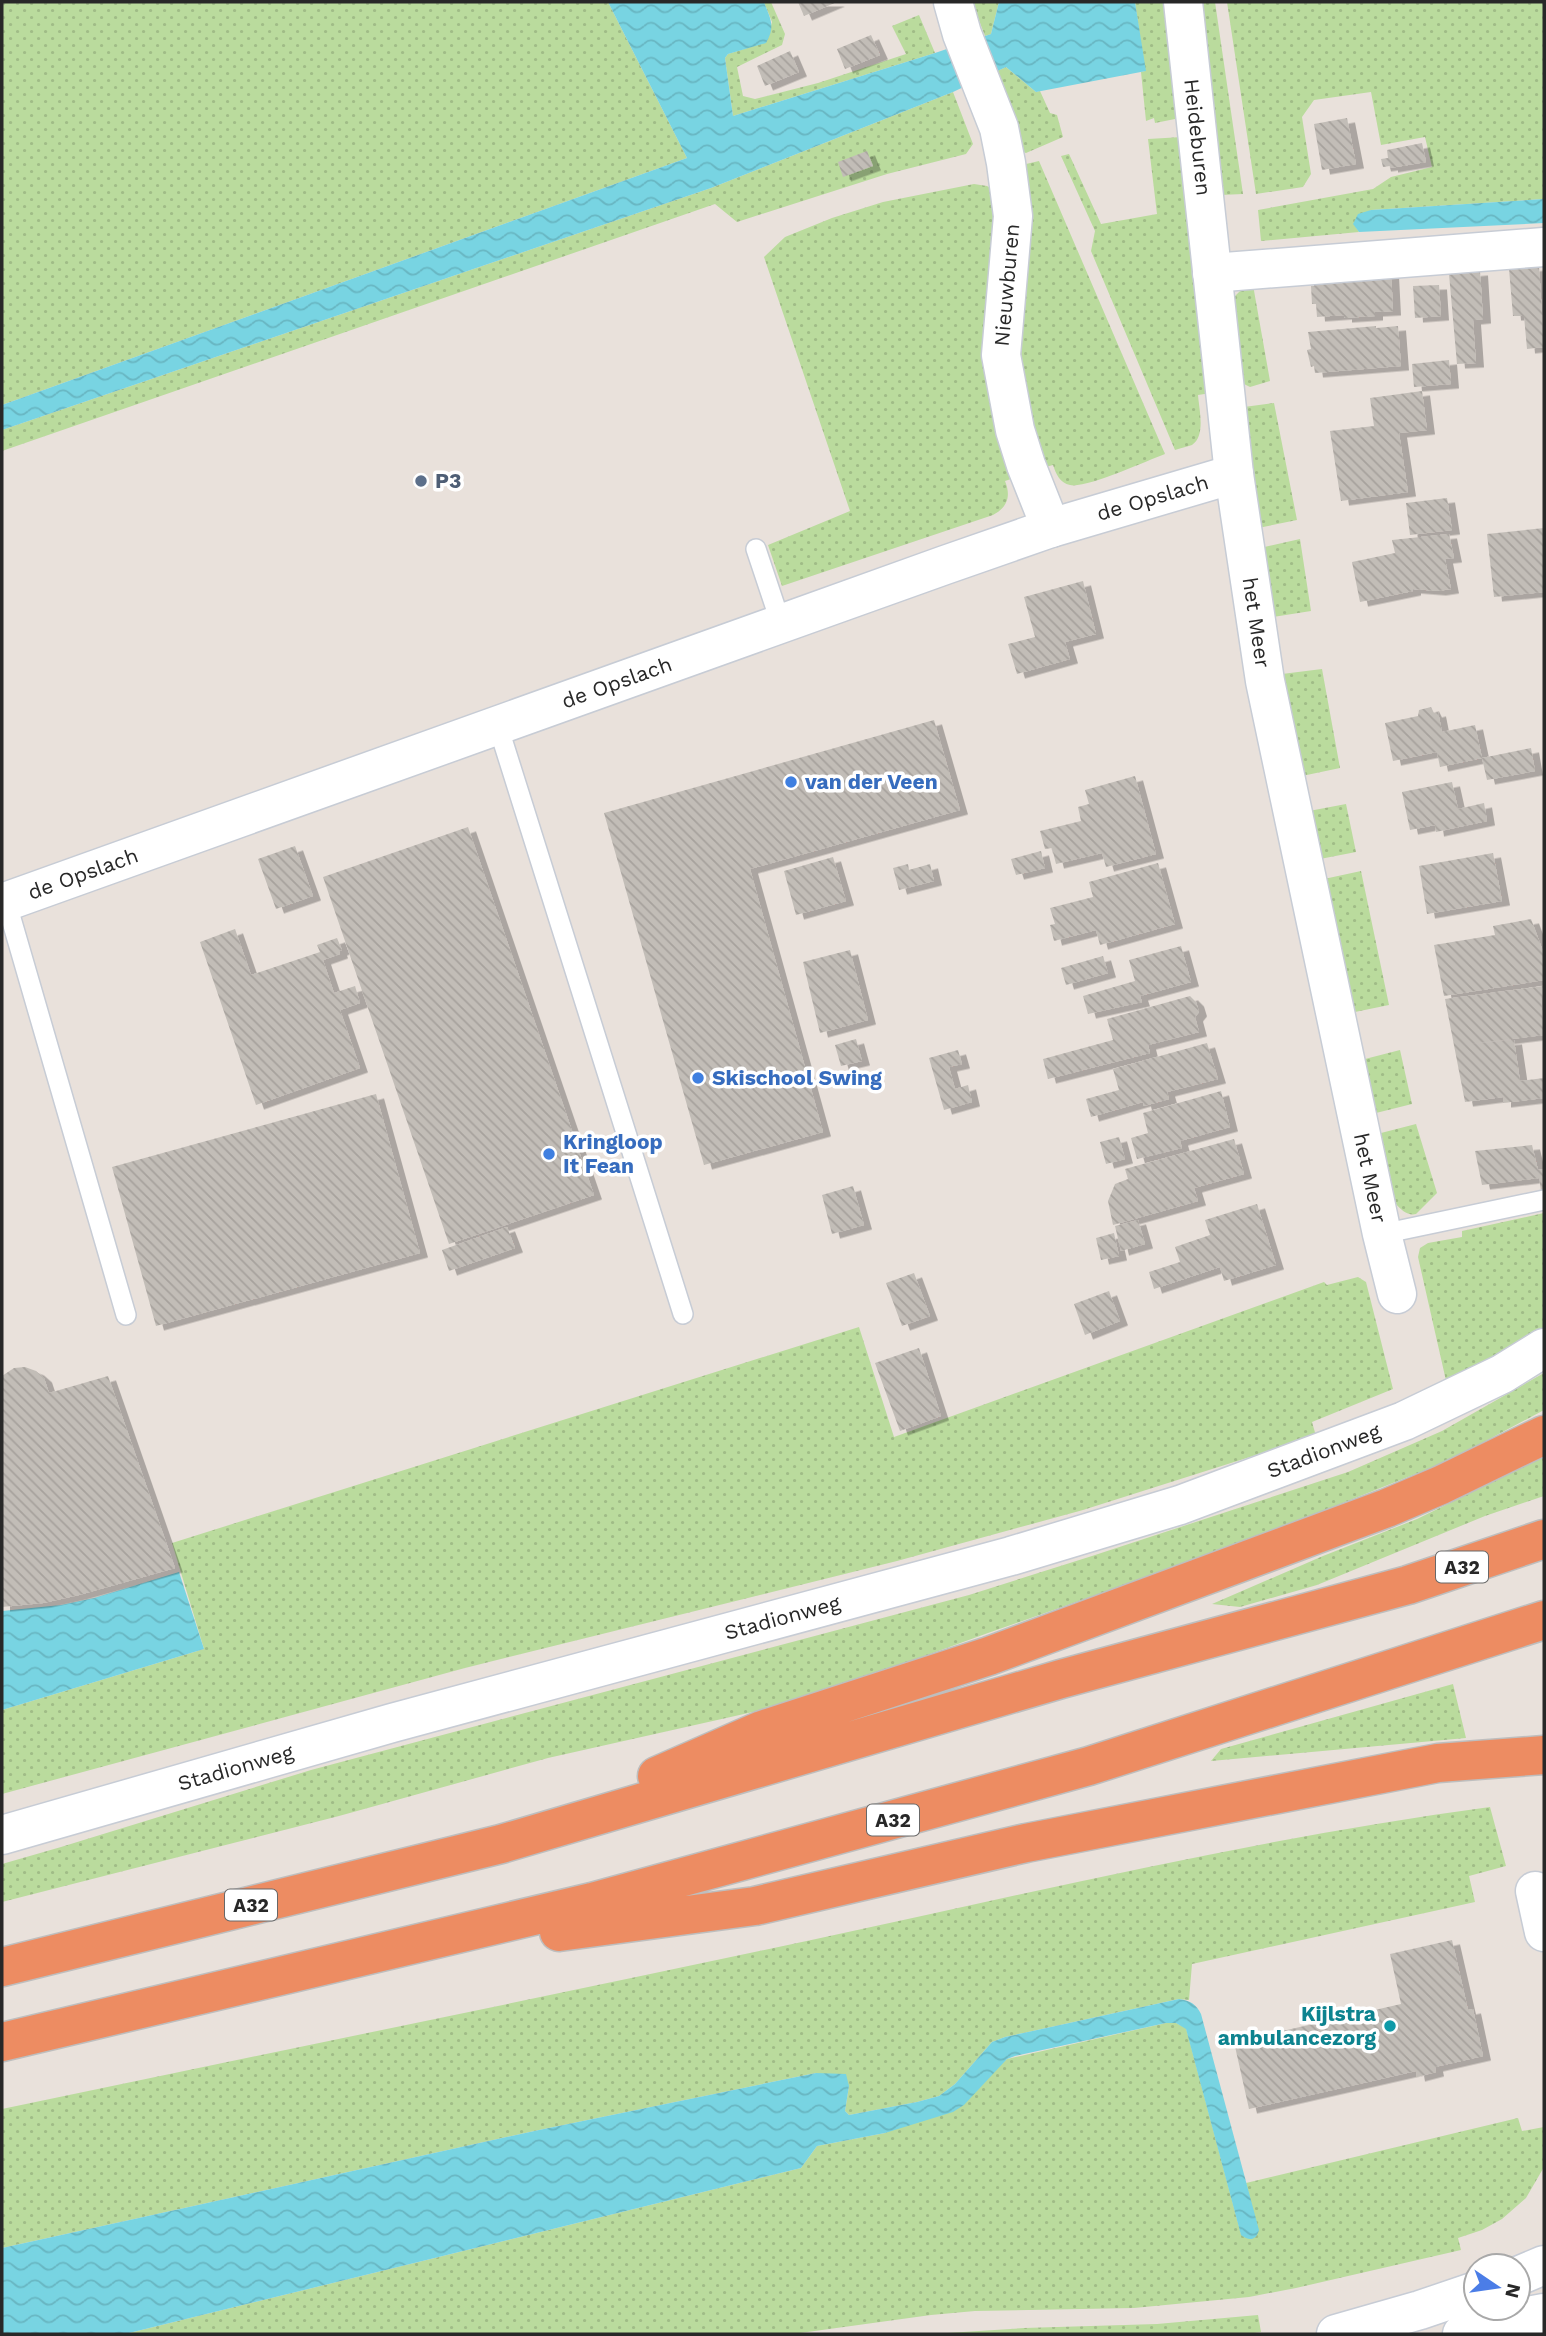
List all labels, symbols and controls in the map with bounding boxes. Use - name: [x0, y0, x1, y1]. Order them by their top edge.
- street label: Heideburen: [1179, 77, 1217, 197]
- street label: Nieuwburen: [989, 223, 1024, 347]
- place label: P3: [435, 468, 461, 493]
- street label: de Opslach: [1094, 469, 1211, 526]
- marker: P3: [413, 473, 429, 489]
- street label: het Meer: [1238, 575, 1276, 670]
- street label: de Opslach: [558, 651, 675, 713]
- place label: van der Veen: [804, 769, 938, 794]
- marker: van der Veen: [783, 774, 799, 790]
- street label: de Opslach: [24, 842, 141, 905]
- place label: Skischool Swing: [712, 1065, 882, 1090]
- marker: Skischool Swing: [690, 1070, 706, 1086]
- place label: Kringloop It Fean: [563, 1129, 663, 1178]
- street label: het Meer: [1349, 1131, 1392, 1226]
- marker: Kringloop It Fean: [541, 1146, 557, 1162]
- street label: Stadionweg: [1264, 1418, 1384, 1483]
- road number: A32: [1436, 1552, 1488, 1582]
- street label: Stadionweg: [721, 1589, 844, 1645]
- street label: Stadionweg: [175, 1739, 297, 1796]
- road number: A32: [867, 1804, 919, 1836]
- road number: A32: [225, 1890, 277, 1921]
- place label: Kijlstra ambulancezorg: [1218, 2001, 1377, 2050]
- marker: Kijlstra ambulancezorg: [1382, 2018, 1398, 2034]
- north arrow: [1462, 2252, 1532, 2322]
- text: N: [1500, 2281, 1526, 2300]

